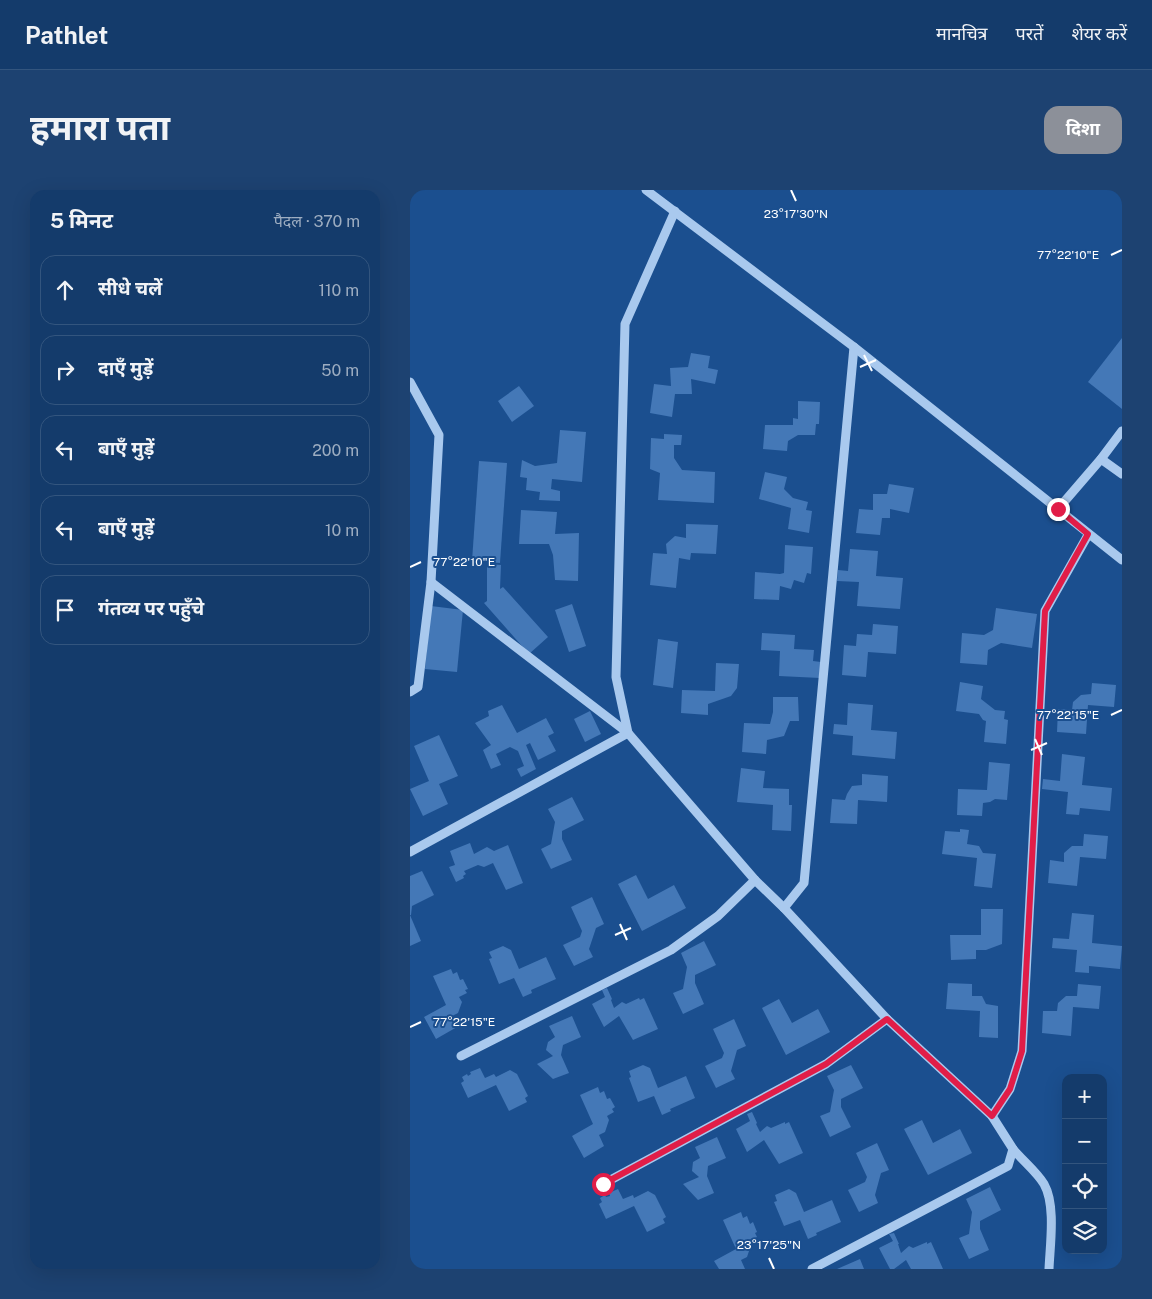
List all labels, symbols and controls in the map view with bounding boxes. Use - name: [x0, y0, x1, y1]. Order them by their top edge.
- text: Pathlet: [25, 21, 108, 49]
- text: मानचित्र: [936, 23, 988, 44]
- text: परतें: [1016, 23, 1043, 44]
- text: शेयर करें: [1071, 23, 1127, 44]
- button: दिशा: [1044, 106, 1122, 154]
- text: हमारा पता: [30, 107, 170, 148]
- text: 23°17'30"N: [764, 207, 828, 221]
- text: 5 मिनट: [50, 208, 113, 233]
- text: पैदल · 370 m: [274, 212, 360, 231]
- text: 77°22'10"E: [1037, 248, 1099, 262]
- icon: ahead: [51, 276, 79, 304]
- text: सीधे चलें: [98, 277, 162, 299]
- text: 110 m: [318, 281, 359, 300]
- icon: right: [51, 356, 79, 384]
- text: दाएँ मुड़ें: [98, 357, 153, 379]
- text: 50 m: [321, 361, 359, 380]
- icon: left: [51, 436, 79, 464]
- text: बाएँ मुड़ें: [98, 437, 154, 459]
- text: 200 m: [312, 441, 359, 460]
- route end: [1047, 498, 1070, 521]
- icon: left: [51, 516, 79, 544]
- text: बाएँ मुड़ें: [98, 517, 154, 539]
- text: 10 m: [325, 521, 359, 540]
- text: 77°22'10"E: [433, 555, 495, 569]
- icon: arrive: [51, 596, 79, 624]
- text: गंतव्य पर पहुँचे: [98, 597, 204, 619]
- text: 77°22'15"E: [1037, 708, 1099, 722]
- text: 77°22'15"E: [433, 1015, 495, 1029]
- map controls: [1062, 1074, 1107, 1254]
- button: +: [1062, 1074, 1107, 1119]
- button: −: [1062, 1119, 1107, 1164]
- button: locate: [1062, 1164, 1107, 1209]
- route start: [592, 1173, 615, 1196]
- button: layers: [1062, 1209, 1107, 1254]
- text: 23°17'25"N: [737, 1238, 801, 1252]

